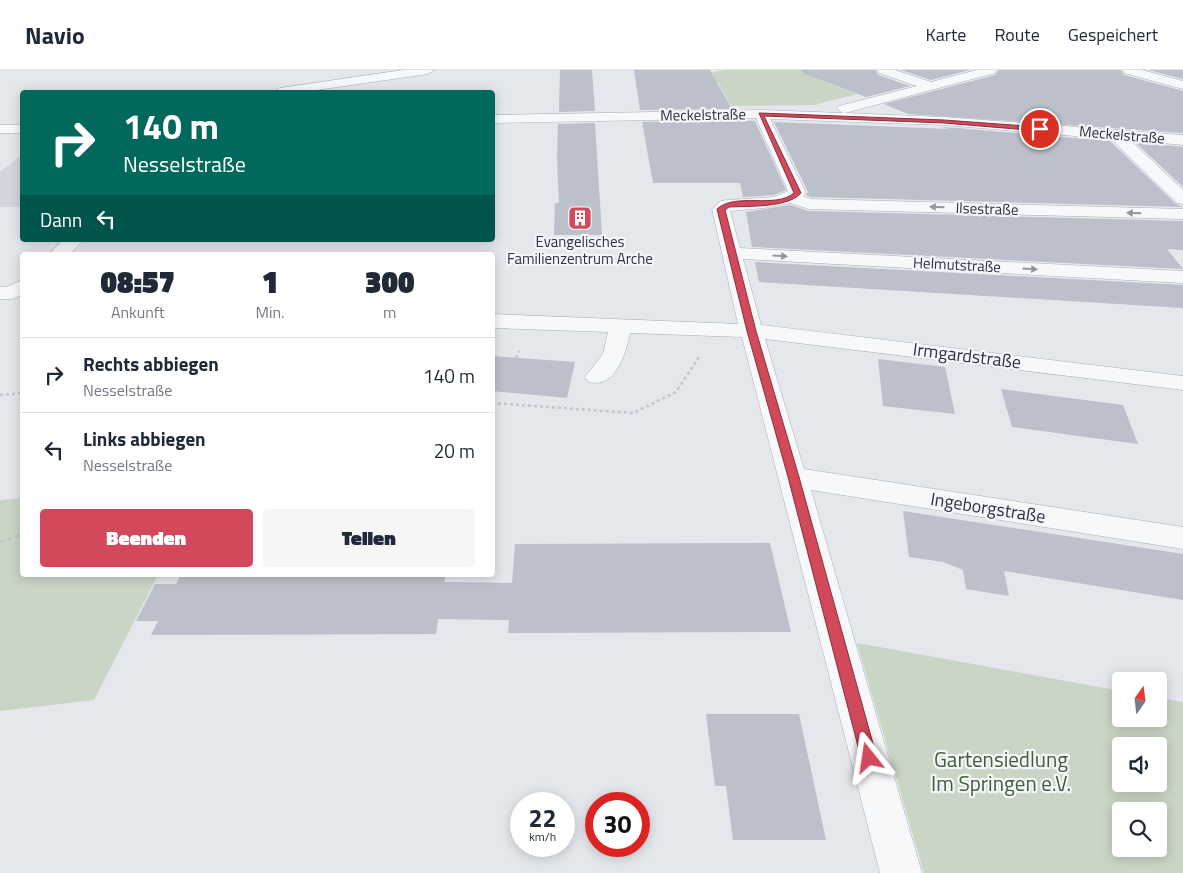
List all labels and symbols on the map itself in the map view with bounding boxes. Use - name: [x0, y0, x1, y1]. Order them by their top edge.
- street label: Meckelstraße: [660, 102, 746, 127]
- pin: [1019, 108, 1061, 150]
- street label: Meckelstraße: [1078, 119, 1166, 150]
- street label: Ilsestraße: [955, 196, 1019, 221]
- one-way arrow: [929, 203, 945, 211]
- building icon: Evangelisches Familienzentrum Arche: [567, 205, 593, 231]
- one-way arrow: [1126, 209, 1142, 217]
- place label: Evangelisches Familienzentrum Arche: [507, 230, 653, 270]
- street label: Helmutstraße: [912, 251, 1002, 278]
- one-way arrow: [772, 252, 788, 260]
- one-way arrow: [1022, 265, 1038, 273]
- street label: Irmgardstraße: [911, 335, 1023, 376]
- street label: Ingeborgstraße: [929, 485, 1048, 530]
- north arrow: [1112, 672, 1168, 728]
- position arrow: [842, 731, 894, 783]
- park label: Gartensiedlung Im Springen e.V.: [931, 743, 1071, 799]
- speed limit sign: 30: [585, 792, 650, 857]

